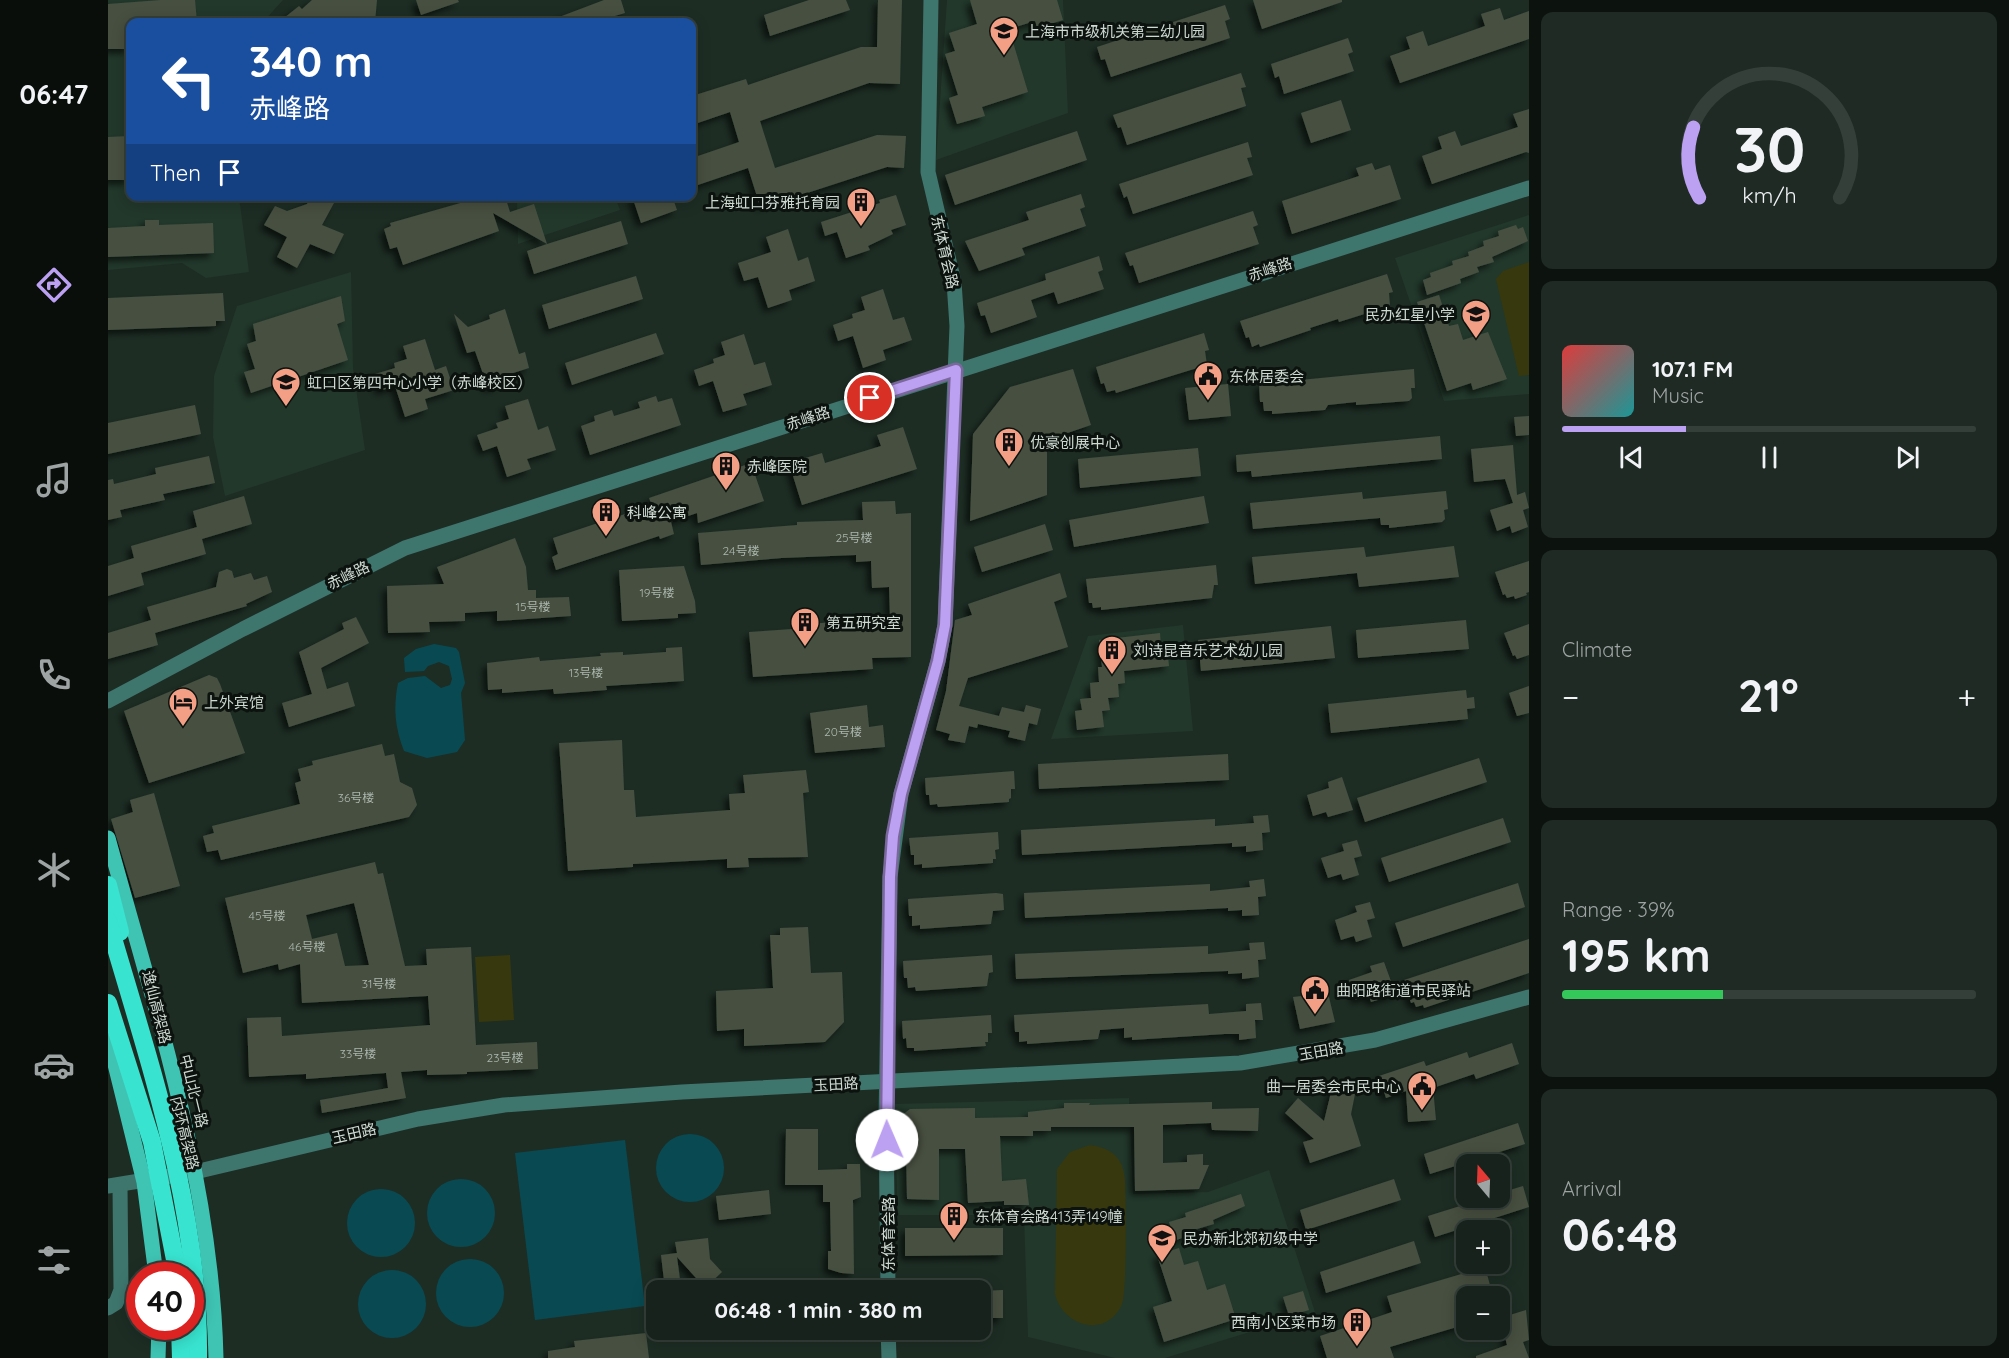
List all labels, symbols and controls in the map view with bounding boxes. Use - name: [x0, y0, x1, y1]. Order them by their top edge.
- school or university icon: 上海市市级机关第二幼儿园: [988, 15, 1020, 57]
- place label: 上海市市级机关第二幼儿园: [1025, 22, 1205, 41]
- text: 340 m: [249, 35, 373, 88]
- icon: left: [150, 42, 228, 120]
- text: 06:47: [20, 77, 88, 111]
- text: 赤峰路: [249, 91, 330, 125]
- text: 30: [1733, 110, 1805, 188]
- icon: arrive: [213, 156, 246, 189]
- text: Then: [150, 159, 201, 187]
- text: km/h: [1742, 182, 1796, 208]
- building icon: 上海虹口芬雅托育园: [845, 186, 877, 228]
- place label: 上海虹口芬雅托育园: [705, 193, 840, 212]
- street label: 东体育会路: [927, 213, 963, 291]
- street label: 赤峰路: [1246, 253, 1294, 285]
- icon: directions: [33, 264, 75, 306]
- school or university icon: 民办红星小学: [1460, 298, 1492, 340]
- place label: 民办红星小学: [1365, 305, 1455, 324]
- text: 107.1 FM: [1652, 355, 1733, 383]
- public building icon: 东体居委会: [1192, 360, 1224, 402]
- school or university icon: 虹口区第四中心小学（赤峰校区）: [270, 366, 302, 408]
- place label: 东体居委会: [1229, 367, 1304, 386]
- pin: [844, 372, 895, 423]
- place label: 虹口区第四中心小学（赤峰校区）: [307, 373, 532, 392]
- icon: arrive: [853, 381, 886, 414]
- text: Music: [1652, 383, 1704, 408]
- street label: 赤峰路: [784, 402, 832, 434]
- building icon: 优豪创展中心: [993, 426, 1025, 468]
- place label: 优豪创展中心: [1030, 433, 1120, 452]
- icon: previous: [1615, 441, 1648, 474]
- icon: pause: [1753, 441, 1786, 474]
- icon: next: [1891, 441, 1924, 474]
- building icon: 赤峰医院: [710, 450, 742, 492]
- place label: 赤峰医院: [747, 457, 807, 476]
- icon: music: [33, 459, 75, 501]
- building icon: 科峰公寓: [590, 496, 622, 538]
- place label: 科峰公寓: [627, 503, 687, 522]
- house number: 25号楼: [835, 530, 873, 545]
- house number: 24号楼: [723, 543, 759, 558]
- street label: 赤峰路: [324, 557, 372, 593]
- house number: 19号楼: [639, 585, 675, 600]
- house number: 15号楼: [516, 599, 550, 614]
- building icon: 第五研究室: [789, 606, 821, 648]
- place label: 第五研究室: [826, 613, 901, 632]
- building icon: 刘诗昆音乐艺术幼儿园: [1096, 634, 1128, 676]
- text: Climate: [1562, 637, 1632, 662]
- place label: 刘诗昆音乐艺术幼儿园: [1133, 641, 1283, 660]
- icon: phone: [33, 654, 75, 696]
- house number: 13号楼: [569, 665, 603, 680]
- text: 21°: [1738, 667, 1799, 723]
- text: −: [1562, 676, 1579, 717]
- text: +: [1957, 676, 1976, 717]
- hotel icon: 上外宾馆: [167, 686, 199, 728]
- place label: 上外宾馆: [204, 693, 264, 712]
- house number: 20号楼: [824, 724, 862, 739]
- house number: 36号楼: [338, 790, 374, 805]
- icon: climate: [33, 849, 75, 891]
- text: Range · 39%: [1562, 897, 1675, 922]
- house number: 45号楼: [249, 908, 285, 923]
- text: 195 km: [1562, 927, 1711, 983]
- house number: 46号楼: [289, 939, 325, 954]
- street label: 逸仙高架路: [139, 968, 175, 1046]
- public building icon: 曲阳路街道市民驿站: [1299, 974, 1331, 1016]
- house number: 31号楼: [362, 976, 396, 991]
- place label: 曲阳路街道市民驿站: [1336, 981, 1471, 1000]
- street label: 玉田路: [1297, 1038, 1345, 1064]
- icon: car: [33, 1044, 75, 1086]
- house number: 33号楼: [340, 1046, 376, 1061]
- house number: 23号楼: [487, 1050, 523, 1065]
- street label: 中山北一路: [176, 1052, 212, 1130]
- public building icon: 曲一居委会市民中心: [1406, 1070, 1438, 1112]
- street label: 玉田路: [813, 1073, 859, 1095]
- place label: 曲一居委会市民中心: [1266, 1077, 1401, 1096]
- street label: 内环高架路: [167, 1094, 203, 1172]
- position arrow: [855, 1108, 919, 1172]
- street label: 玉田路: [330, 1119, 378, 1147]
- north arrow: [1456, 1154, 1510, 1208]
- map controls: [1456, 1154, 1510, 1340]
- text: Arrival: [1562, 1176, 1622, 1201]
- street label: 东体育会路: [879, 1196, 898, 1272]
- building icon: 东体育会路413弄149幢: [938, 1200, 970, 1242]
- text: 06:48: [1562, 1206, 1678, 1262]
- place label: 东体育会路413弄149幢: [975, 1207, 1123, 1226]
- button: +: [1456, 1220, 1510, 1274]
- school or university icon: 民办新北郊初级中学: [1146, 1222, 1178, 1264]
- place label: 民办新北郊初级中学: [1183, 1229, 1318, 1248]
- icon: filters: [33, 1239, 75, 1281]
- speed limit sign: 40: [126, 1262, 204, 1340]
- button: −: [1456, 1286, 1510, 1340]
- text: 06:48 · 1 min · 380 m: [714, 1296, 923, 1324]
- building icon: 西南小区菜市场: [1341, 1306, 1373, 1348]
- place label: 西南小区菜市场: [1231, 1313, 1336, 1332]

